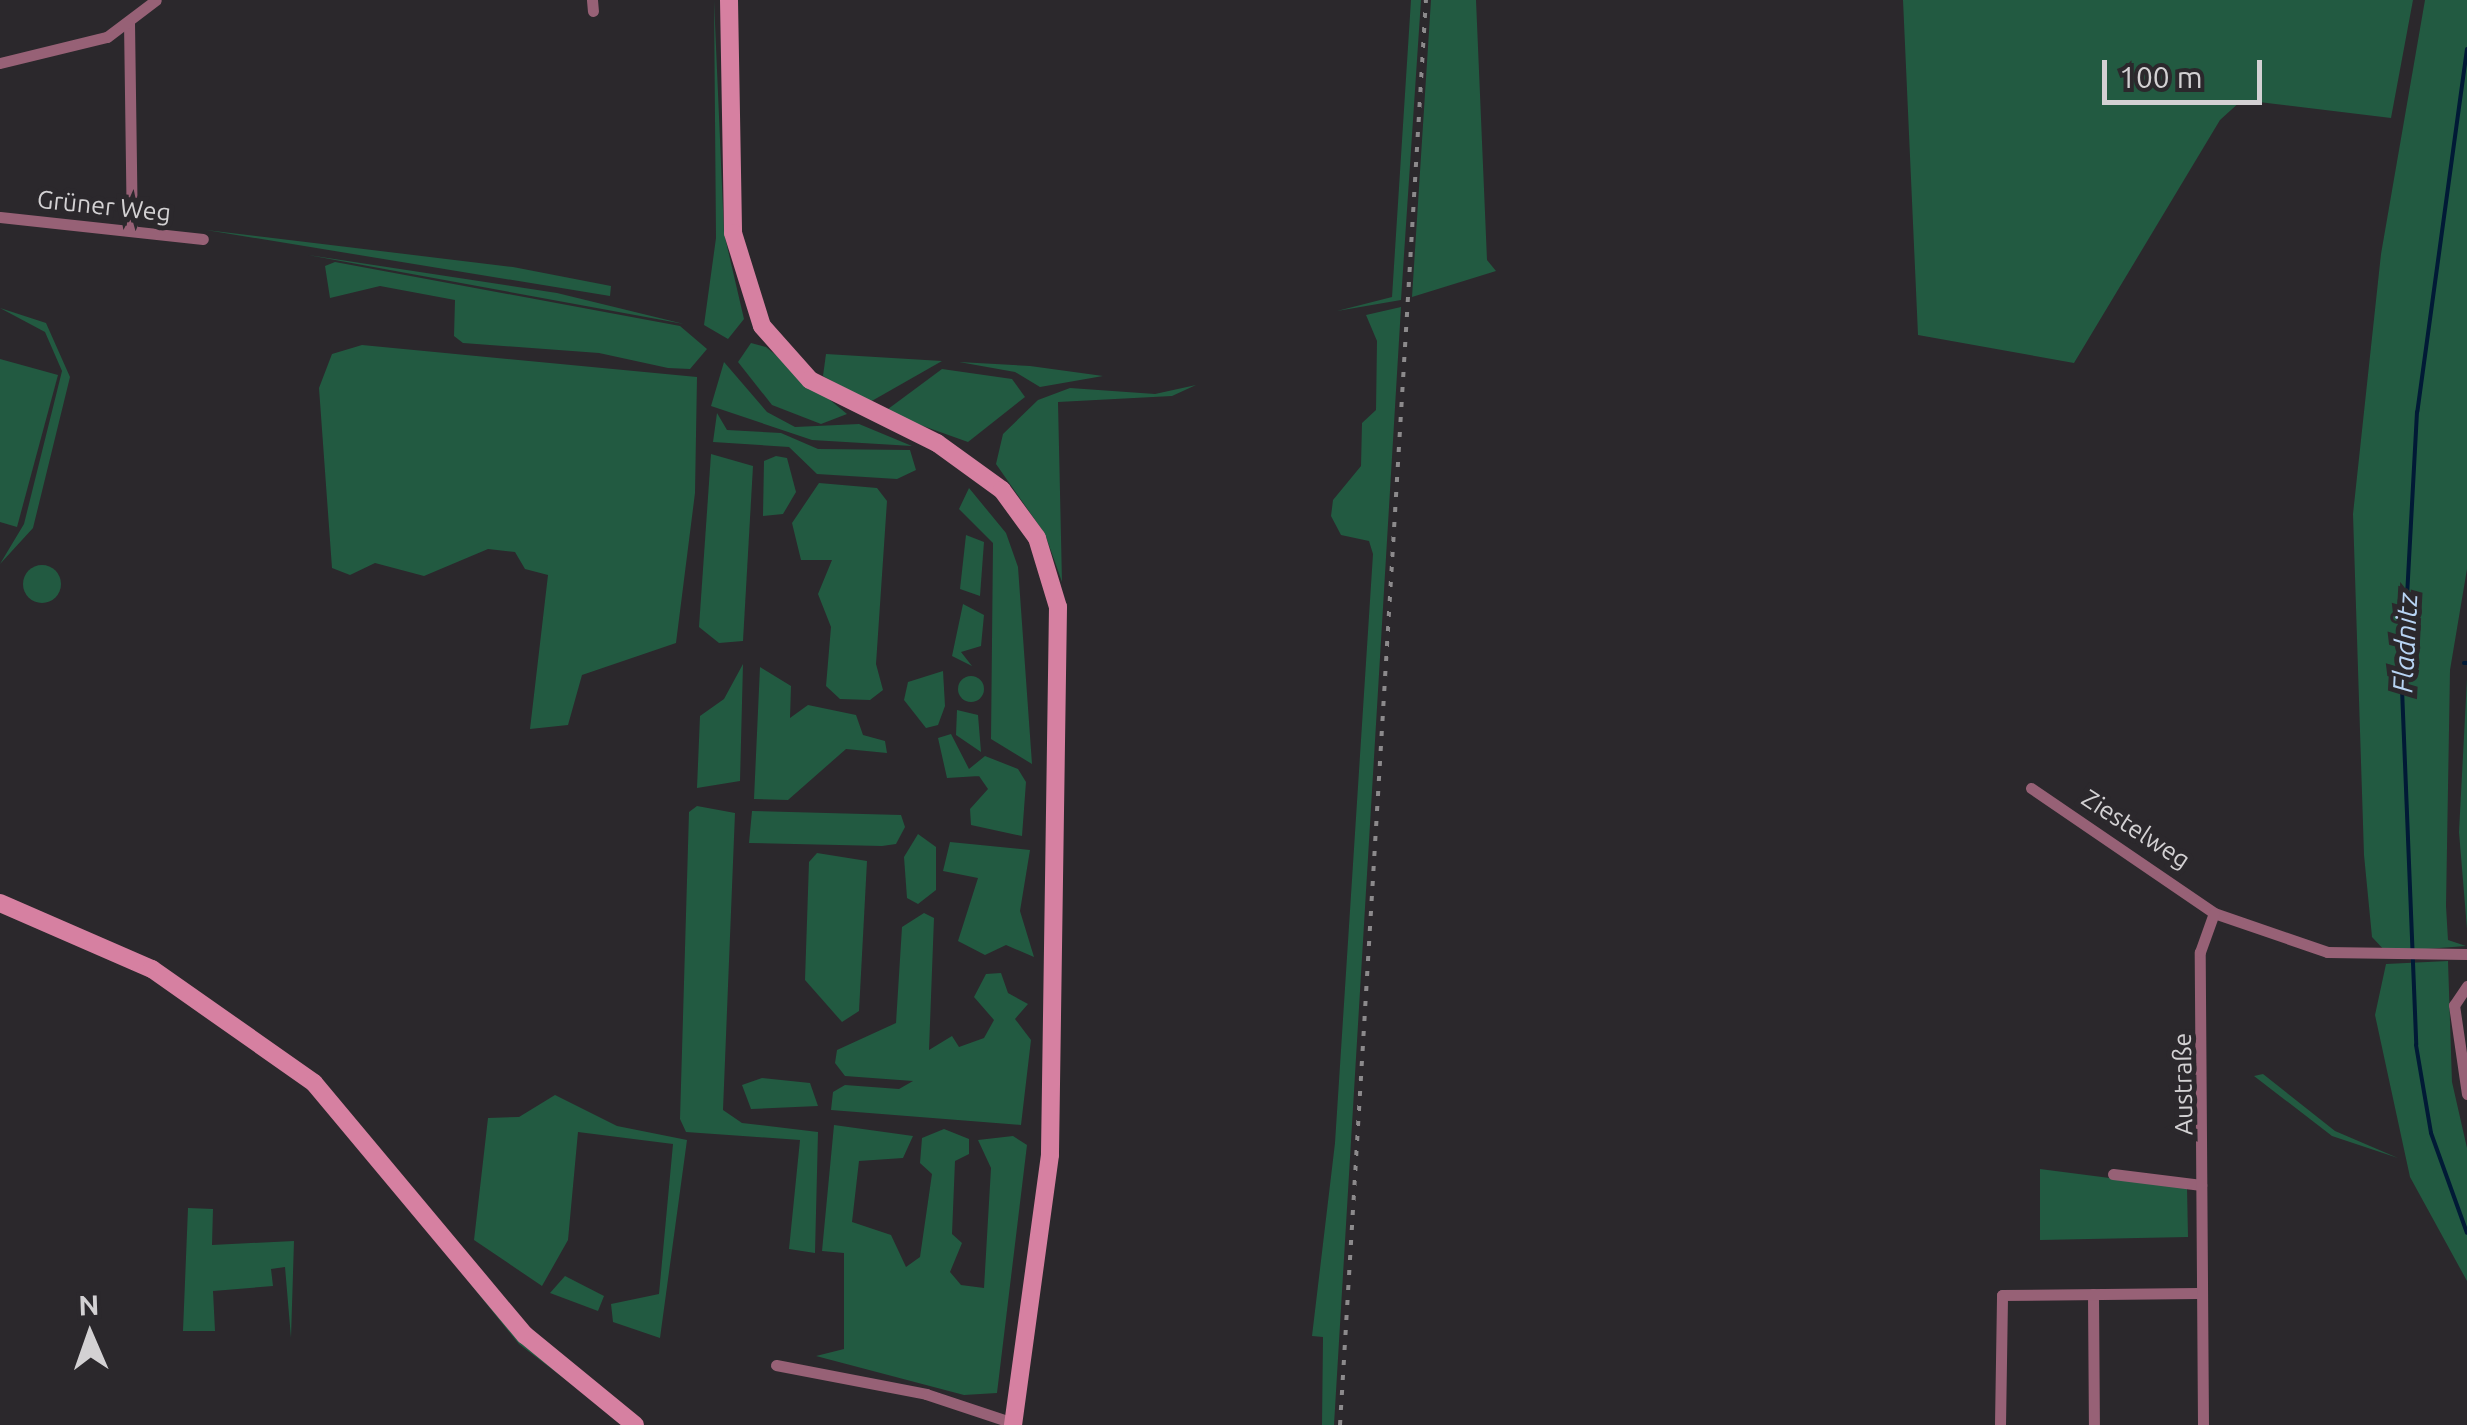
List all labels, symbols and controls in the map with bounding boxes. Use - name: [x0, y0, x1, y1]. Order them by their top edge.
- scale bar: [2107, 40, 2267, 102]
- text: 100 m: [2119, 60, 2203, 94]
- street label: Grüner Weg: [36, 184, 172, 228]
- water label: Fladnitz: [2386, 592, 2424, 694]
- street label: Ziestelweg: [2076, 783, 2196, 875]
- street label: Austraße: [2167, 1033, 2199, 1135]
- north arrow: [40, 1285, 140, 1385]
- text: N: [78, 1289, 100, 1320]

